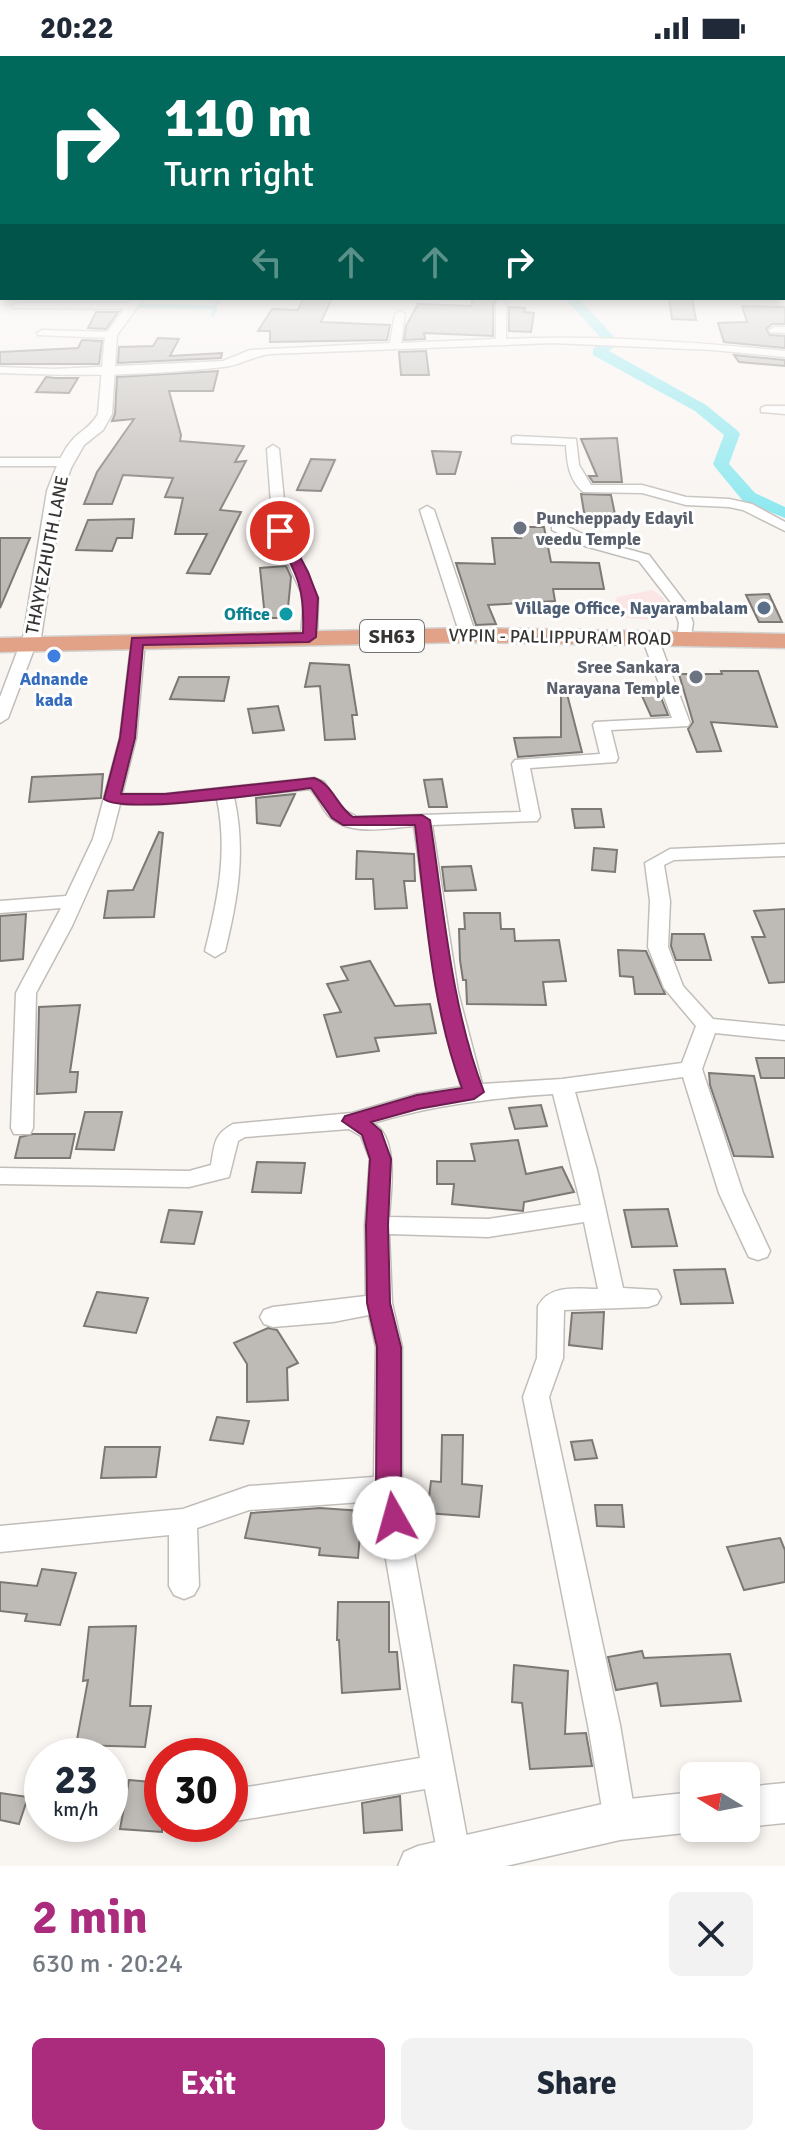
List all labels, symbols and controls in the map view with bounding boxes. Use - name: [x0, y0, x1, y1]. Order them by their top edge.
- text: 20:22: [40, 10, 114, 47]
- text: 110 m: [164, 83, 312, 152]
- icon: right: [32, 88, 136, 192]
- text: Turn right: [164, 152, 314, 197]
- icon: left: [245, 240, 289, 284]
- icon: ahead: [329, 240, 373, 284]
- icon: ahead: [413, 240, 457, 284]
- icon: right: [497, 240, 541, 284]
- street label: THAYYEZHUTH LANE: [21, 474, 73, 636]
- pin: [246, 497, 314, 565]
- place label: Puncheppady Edayil veedu Temple: [535, 507, 694, 550]
- icon: arrive: [258, 509, 302, 553]
- marker: Puncheppady Edayil veedu Temple: [511, 519, 529, 537]
- place label: Village Office, Nayarambalam: [515, 597, 748, 619]
- marker: Village Office, Nayarambalam: [755, 599, 773, 617]
- place label: Office: [224, 603, 270, 625]
- marker: Office: [277, 605, 295, 623]
- road number: SH63: [360, 620, 424, 652]
- street label: VYPIN - PALLIPPURAM ROAD: [448, 624, 672, 650]
- marker: Adnande kada: [45, 647, 63, 665]
- place label: Sree Sankara Narayana Temple: [546, 656, 680, 699]
- place label: Adnande kada: [20, 668, 88, 711]
- marker: Sree Sankara Narayana Temple: [687, 668, 705, 686]
- position arrow: [352, 1476, 436, 1560]
- speed limit sign: 30: [144, 1738, 248, 1842]
- text: 23: [54, 1755, 98, 1805]
- north arrow: [680, 1762, 760, 1842]
- map controls: [680, 1762, 760, 1842]
- text: km/h: [53, 1797, 99, 1822]
- text: 2 min: [32, 1888, 148, 1947]
- button: close: [669, 1892, 753, 1976]
- text: 630 m · 20:24: [32, 1948, 183, 1980]
- button: Exit: [32, 2038, 385, 2130]
- button: Share: [401, 2038, 753, 2130]

